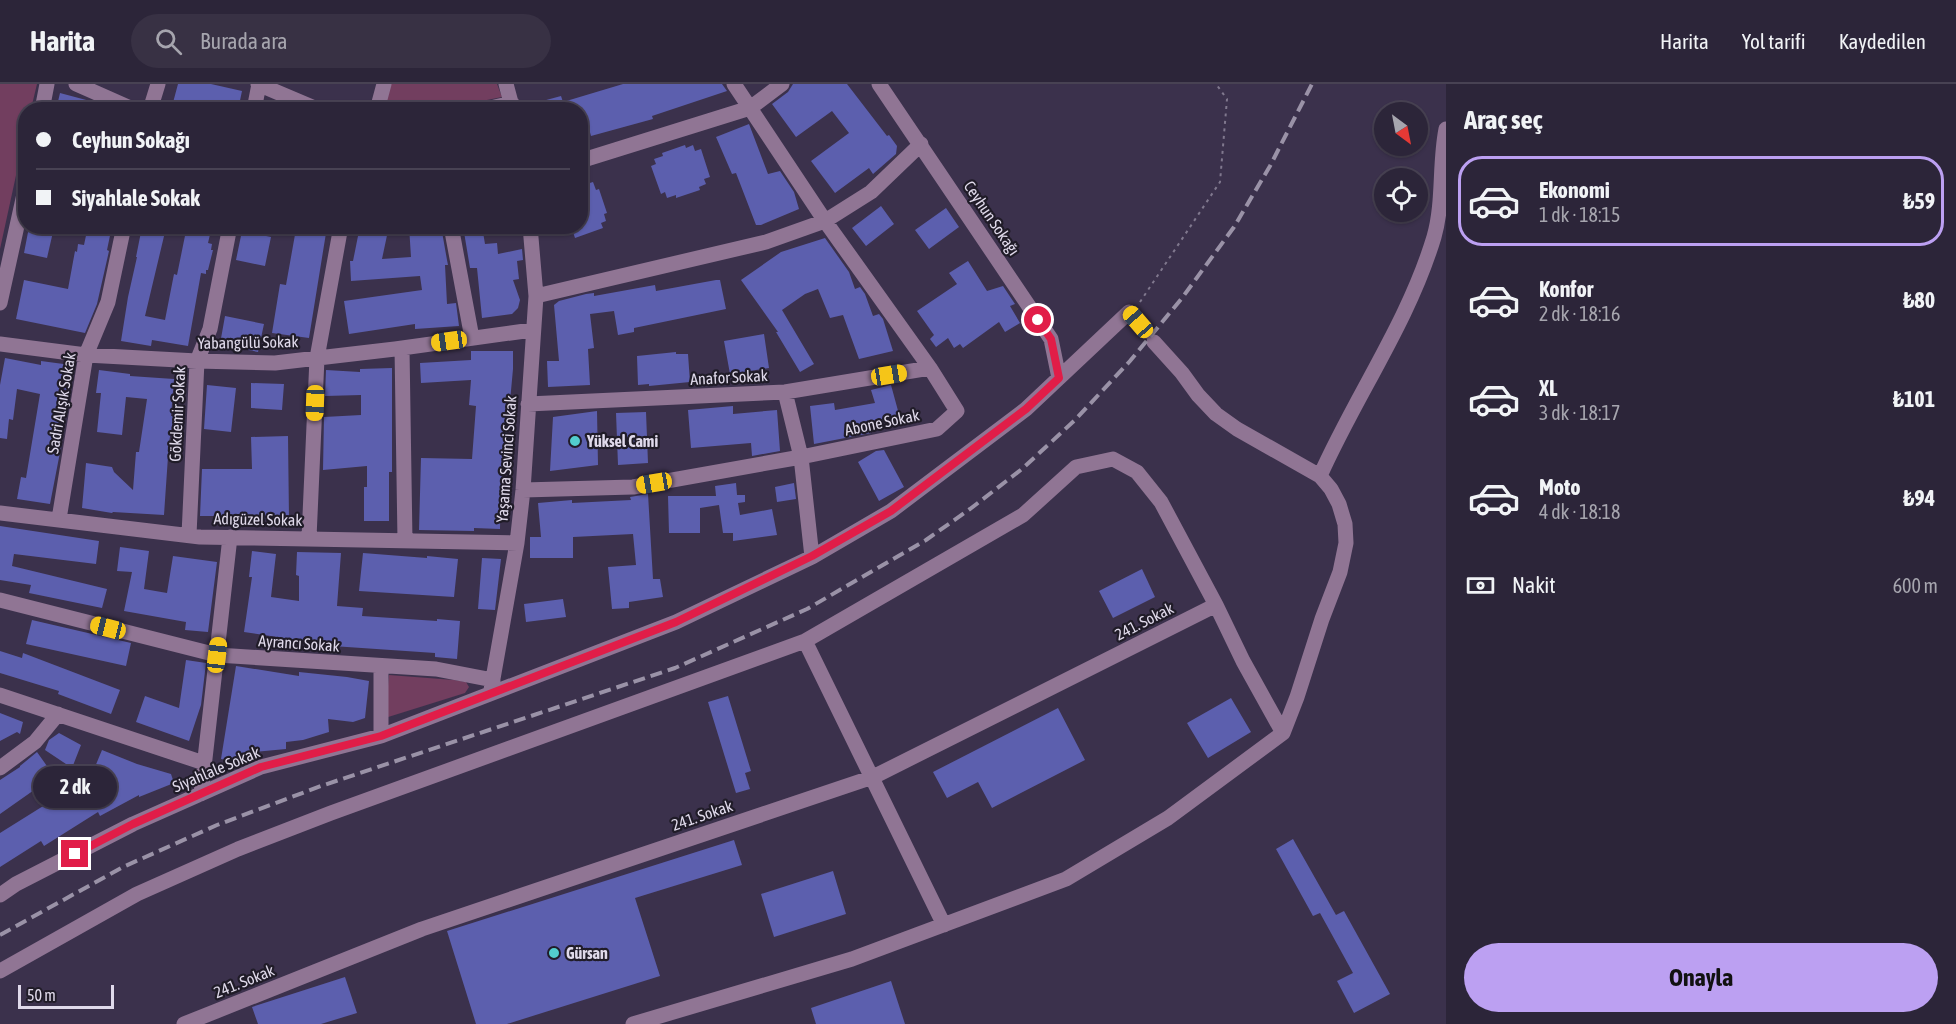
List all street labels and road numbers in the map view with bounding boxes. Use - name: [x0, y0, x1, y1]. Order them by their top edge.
- street label: Ceyhun Sokağı: [960, 177, 1023, 259]
- street label: Yabangülü Sokak: [197, 332, 299, 353]
- street label: Sadri Alışık Sokak: [43, 351, 80, 455]
- street label: Gökdemir Sokak: [166, 366, 188, 462]
- street label: Anafor Sokak: [690, 366, 768, 388]
- street label: Yaşama Sevinci Sokak: [493, 395, 520, 523]
- street label: Abone Sokak: [843, 405, 921, 439]
- street label: Adıgüzel Sokak: [213, 509, 303, 530]
- street label: 241. Sokak: [1112, 599, 1176, 643]
- street label: Ayrancı Sokak: [258, 631, 340, 656]
- street label: Siyahlale Sokak: [170, 743, 263, 796]
- street label: 241. Sokak: [669, 796, 735, 834]
- street label: 241. Sokak: [211, 961, 277, 1001]

